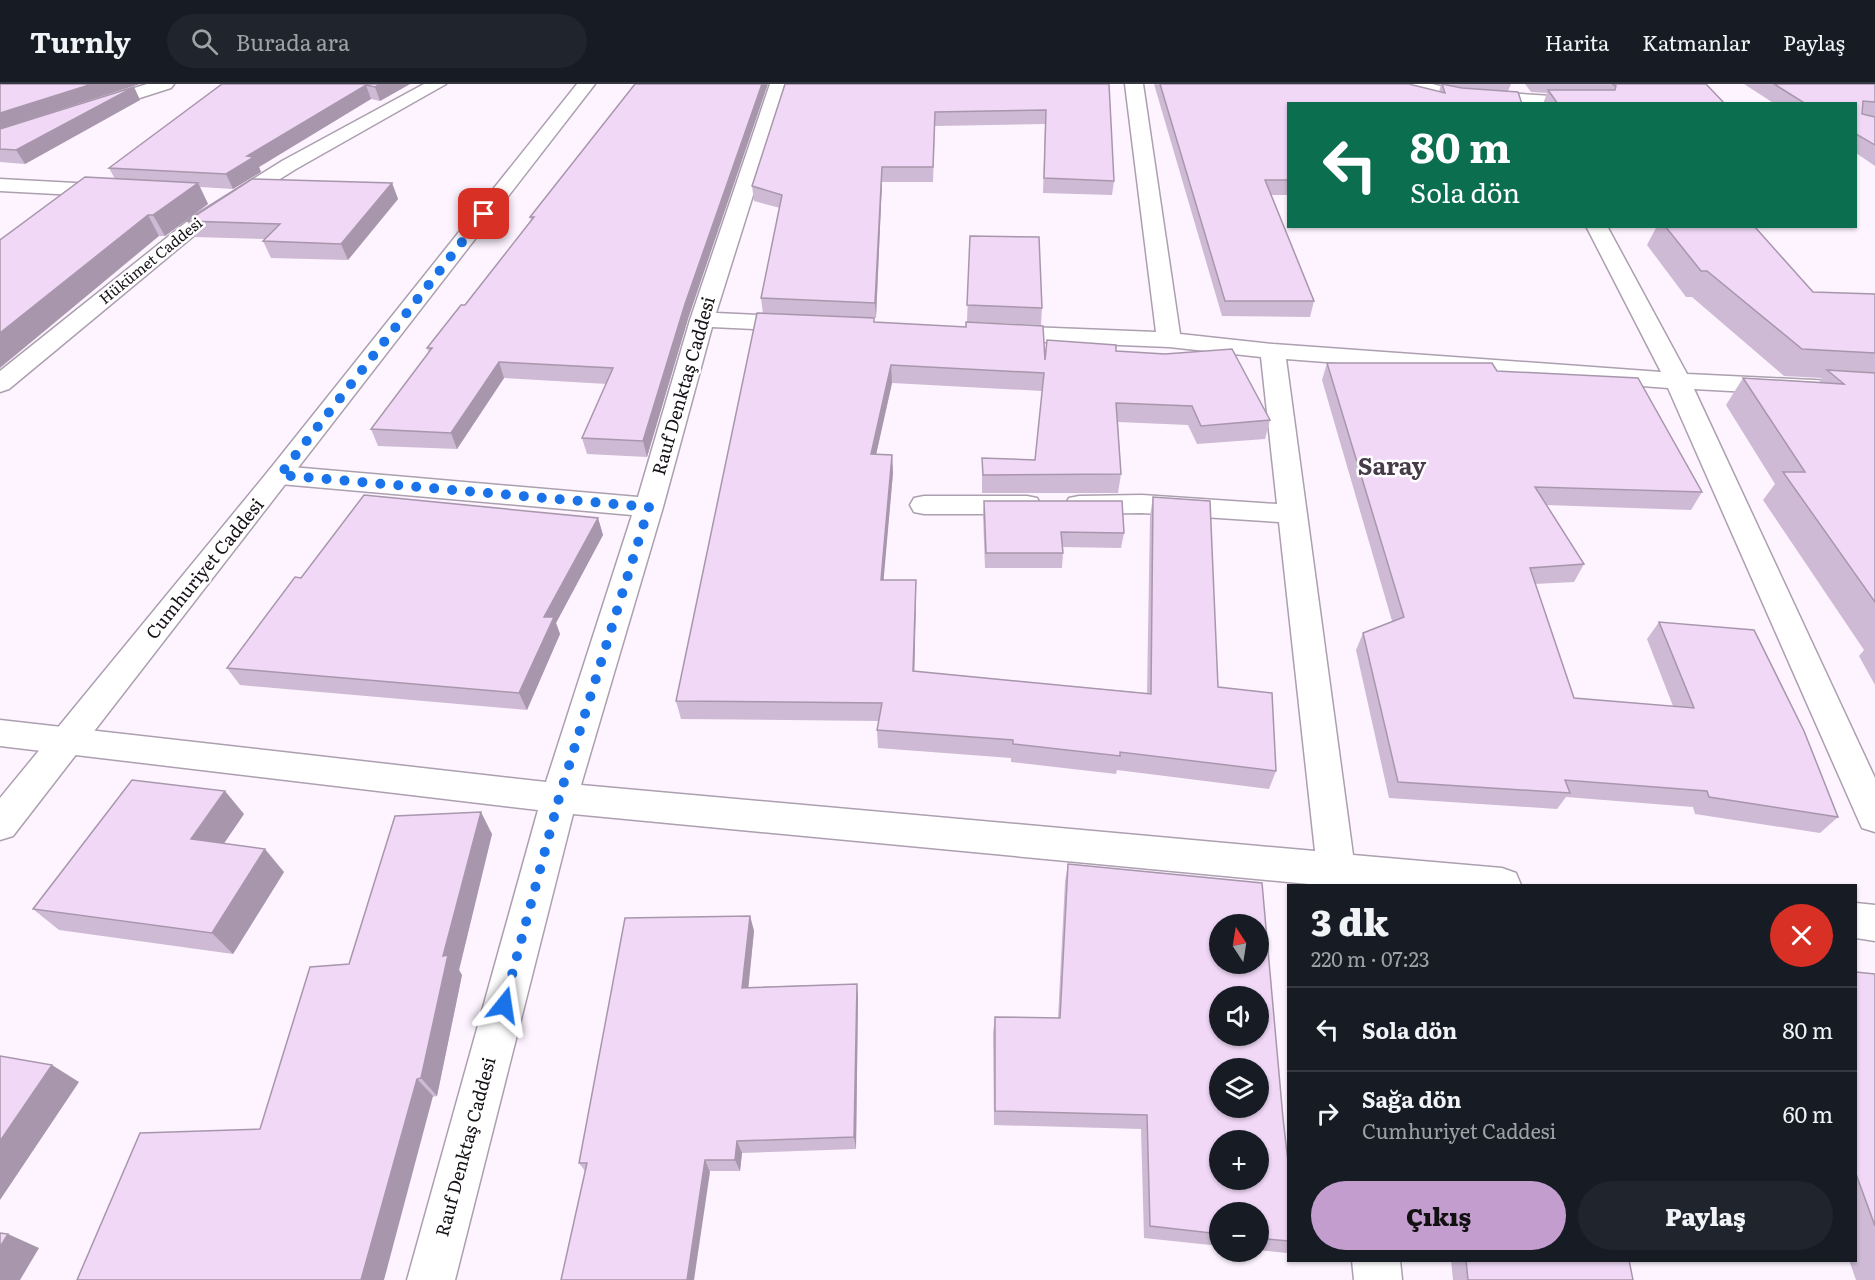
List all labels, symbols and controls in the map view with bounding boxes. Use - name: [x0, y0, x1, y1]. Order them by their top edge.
- search box: [167, 14, 587, 68]
- text: Turnly: [30, 20, 131, 62]
- icon: search: [188, 25, 221, 58]
- text: Burada ara: [236, 25, 350, 58]
- text: Harita: [1545, 26, 1609, 57]
- text: Katmanlar: [1642, 26, 1750, 57]
- text: Paylaş: [1783, 26, 1845, 57]
- text: 80 m: [1410, 114, 1511, 176]
- icon: left: [1311, 126, 1389, 204]
- text: Sola dön: [1410, 171, 1520, 211]
- pin: [458, 188, 509, 239]
- icon: arrive: [467, 197, 500, 230]
- street label: Hükümet Caddesi: [93, 211, 207, 309]
- street label: Rauf Denktaş Caddesi: [644, 293, 721, 478]
- district label: Saray: [1358, 447, 1426, 482]
- street label: Cumhuriyet Caddesi: [138, 492, 269, 644]
- text: 3 dk: [1311, 894, 1389, 947]
- button: close: [1770, 904, 1833, 967]
- north arrow: [1209, 914, 1269, 974]
- map controls: [1209, 914, 1269, 1262]
- text: 220 m · 07:23: [1311, 943, 1430, 973]
- position arrow: [472, 973, 536, 1037]
- button: sound: [1209, 986, 1269, 1046]
- icon: left: [1311, 1013, 1344, 1046]
- text: Sola dön: [1362, 1013, 1457, 1046]
- text: 80 m: [1782, 1013, 1833, 1046]
- street label: Rauf Denktaş Caddesi: [428, 1054, 502, 1239]
- button: layers: [1209, 1058, 1269, 1118]
- text: Sağa dön: [1362, 1082, 1462, 1115]
- icon: right: [1311, 1097, 1344, 1130]
- text: 60 m: [1783, 1097, 1833, 1130]
- text: Cumhuriyet Caddesi: [1362, 1115, 1556, 1145]
- button: +: [1209, 1130, 1269, 1190]
- button: Çıkış: [1311, 1181, 1566, 1250]
- button: Paylaş: [1578, 1181, 1833, 1250]
- button: −: [1209, 1202, 1269, 1262]

